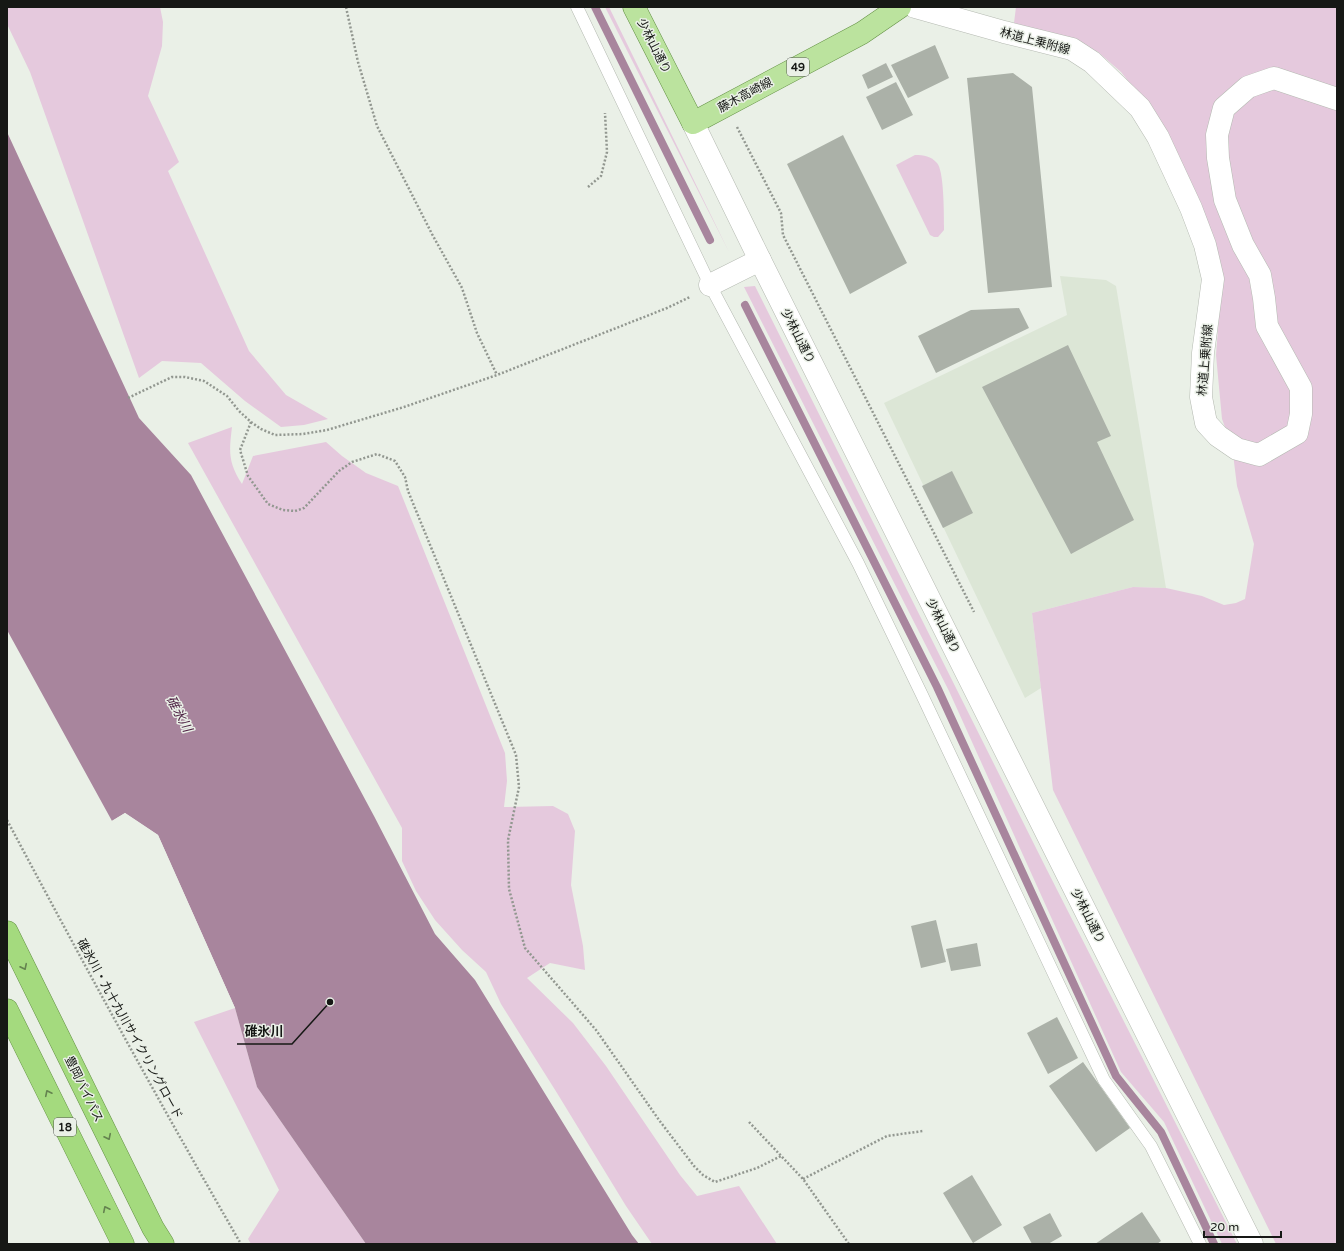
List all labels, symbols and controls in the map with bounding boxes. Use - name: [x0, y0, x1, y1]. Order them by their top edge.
- street label: 少林山通り: [634, 16, 674, 76]
- street label: 林道上乗附線: [998, 25, 1072, 57]
- road number: 49: [787, 58, 809, 76]
- street label: 藤木高崎線: [715, 75, 775, 115]
- street label: 少林山通り: [778, 306, 818, 366]
- street label: 林道上乗附線: [1195, 324, 1215, 396]
- street label: 少林山通り: [923, 596, 963, 656]
- water label: 碓氷川: [163, 693, 196, 737]
- street label: 少林山通り: [1068, 886, 1108, 946]
- street label: 碓氷川・九十九川サイクリングロード: [74, 936, 186, 1122]
- one-way arrow: [19, 963, 27, 970]
- callout: 碓氷川: [237, 1019, 292, 1044]
- text: 碓氷川: [244, 1024, 284, 1040]
- street label: 豊岡バイパス: [62, 1054, 106, 1124]
- one-way arrow: [45, 1089, 53, 1097]
- road number: 18: [54, 1118, 76, 1136]
- one-way arrow: [103, 1133, 111, 1140]
- one-way arrow: [103, 1206, 111, 1213]
- scale bar: [1204, 1213, 1281, 1239]
- text: 20 m: [1210, 1220, 1239, 1234]

